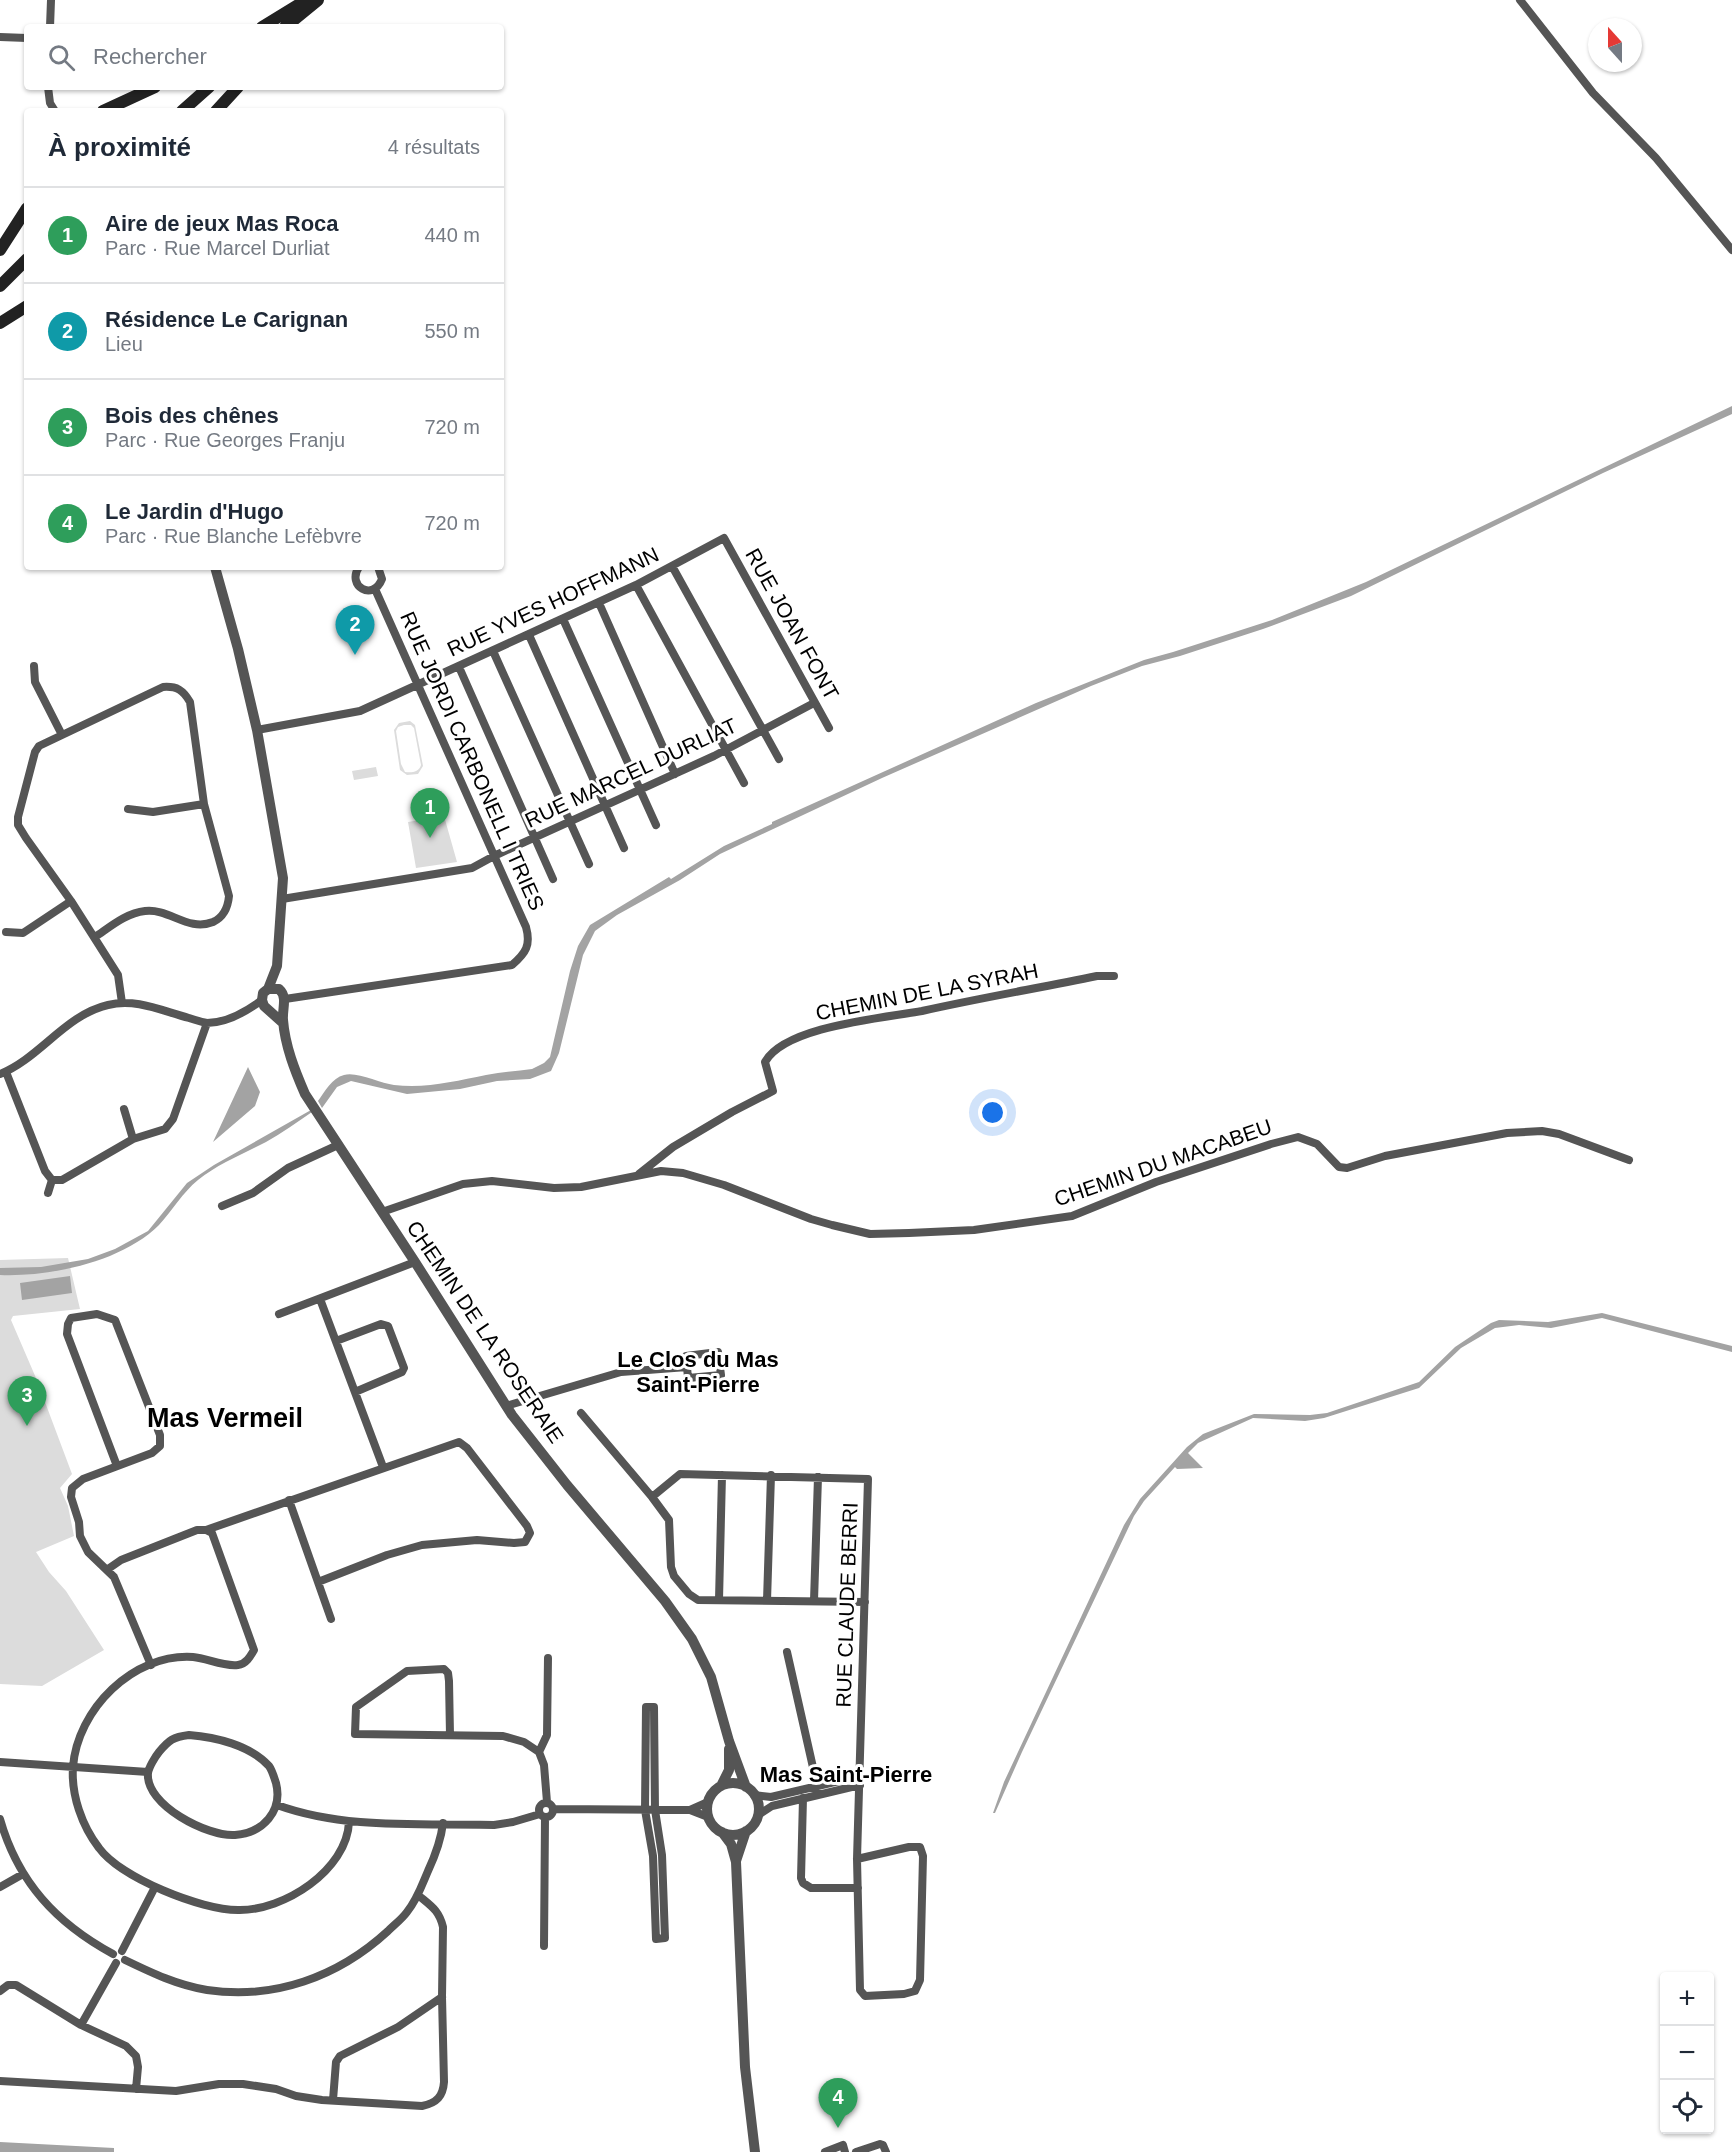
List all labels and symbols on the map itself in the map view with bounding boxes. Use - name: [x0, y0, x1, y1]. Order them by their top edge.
- north arrow: [1588, 18, 1642, 72]
- street label: RUE YVES HOFFMANN: [443, 542, 662, 661]
- street label: RUE JOAN FONT: [741, 544, 844, 703]
- pin: 2: [336, 606, 374, 655]
- street label: RUE JORDI CARBONELL I TRIES: [396, 608, 549, 914]
- street label: RUE MARCEL DURLIAT: [521, 713, 740, 832]
- pin: 1: [410, 788, 450, 838]
- street label: CHEMIN DE LA SYRAH: [814, 959, 1040, 1024]
- your location: [978, 1098, 1007, 1127]
- street label: CHEMIN DU MACABEU: [1051, 1114, 1275, 1211]
- street label: CHEMIN DE LA ROSERAIE: [402, 1216, 568, 1447]
- district label: Le Clos du Mas Saint-Pierre: [617, 1347, 779, 1397]
- pin: 3: [8, 1376, 46, 1426]
- district label: Mas Vermeil: [147, 1403, 303, 1433]
- street label: RUE CLAUDE BERRI: [831, 1502, 862, 1708]
- district label: Mas Saint-Pierre: [760, 1762, 932, 1787]
- pin: 4: [818, 2078, 858, 2128]

